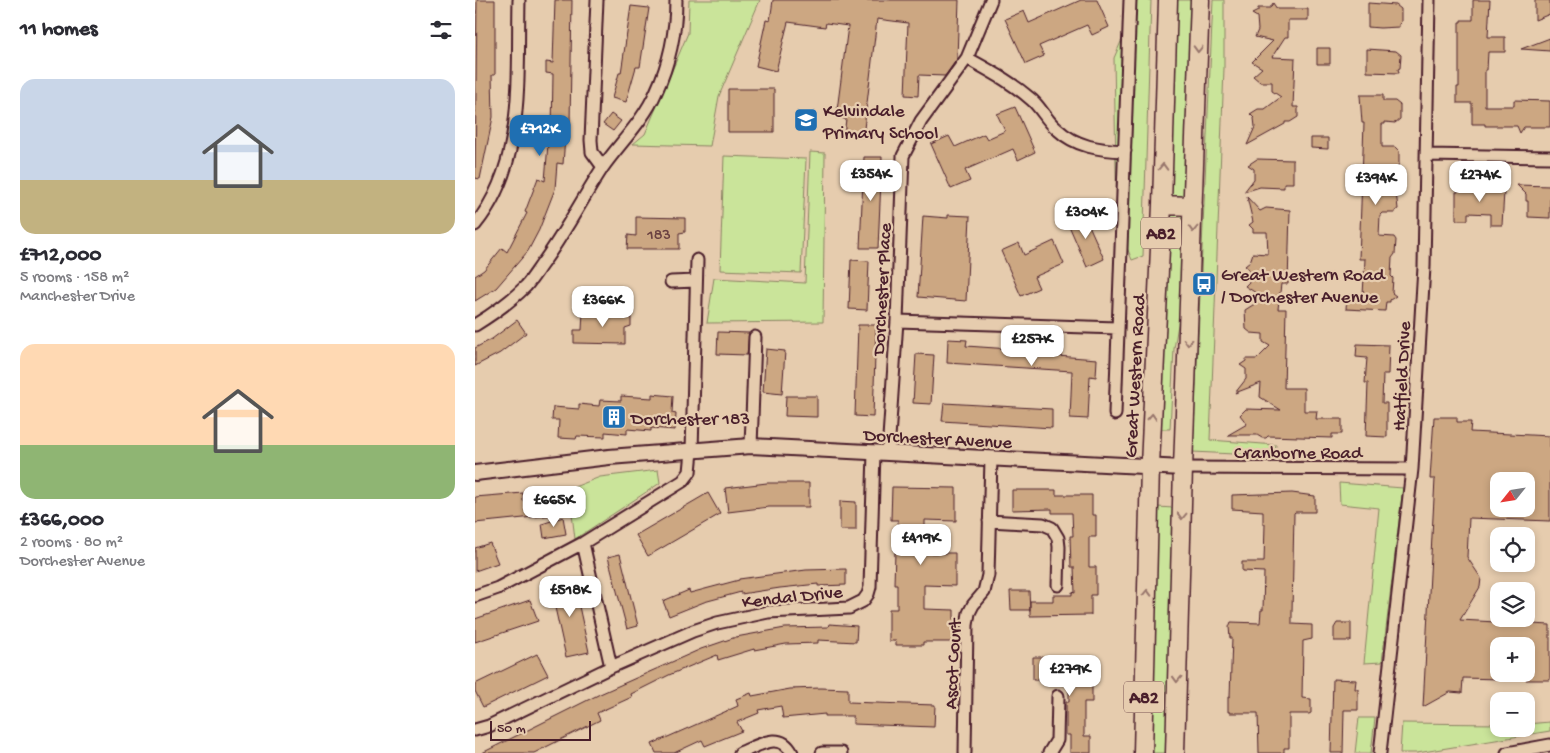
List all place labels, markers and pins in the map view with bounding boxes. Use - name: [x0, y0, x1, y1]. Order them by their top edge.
- place label: Kelvindale Primary School: [822, 101, 938, 146]
- school or university icon: Kelvindale Primary School: [793, 107, 819, 133]
- pin: £712K: [505, 114, 575, 157]
- pin: £354K: [836, 160, 906, 202]
- pin: £274K: [1445, 160, 1515, 203]
- pin: £394K: [1341, 164, 1411, 206]
- pin: £304K: [1051, 198, 1121, 240]
- place label: Great Western Road / Dorchester Avenue: [1221, 265, 1386, 310]
- bus stop icon: Great Western Road / Dorchester Avenue: [1191, 271, 1217, 297]
- pin: £366K: [568, 286, 638, 328]
- pin: £257K: [997, 324, 1067, 367]
- building icon: Dorchester 183: [601, 404, 627, 430]
- place label: Dorchester 183: [629, 409, 750, 432]
- pin: £665K: [519, 486, 589, 528]
- pin: £419K: [886, 524, 956, 566]
- pin: £518K: [535, 576, 605, 618]
- pin: £279K: [1035, 654, 1105, 697]

